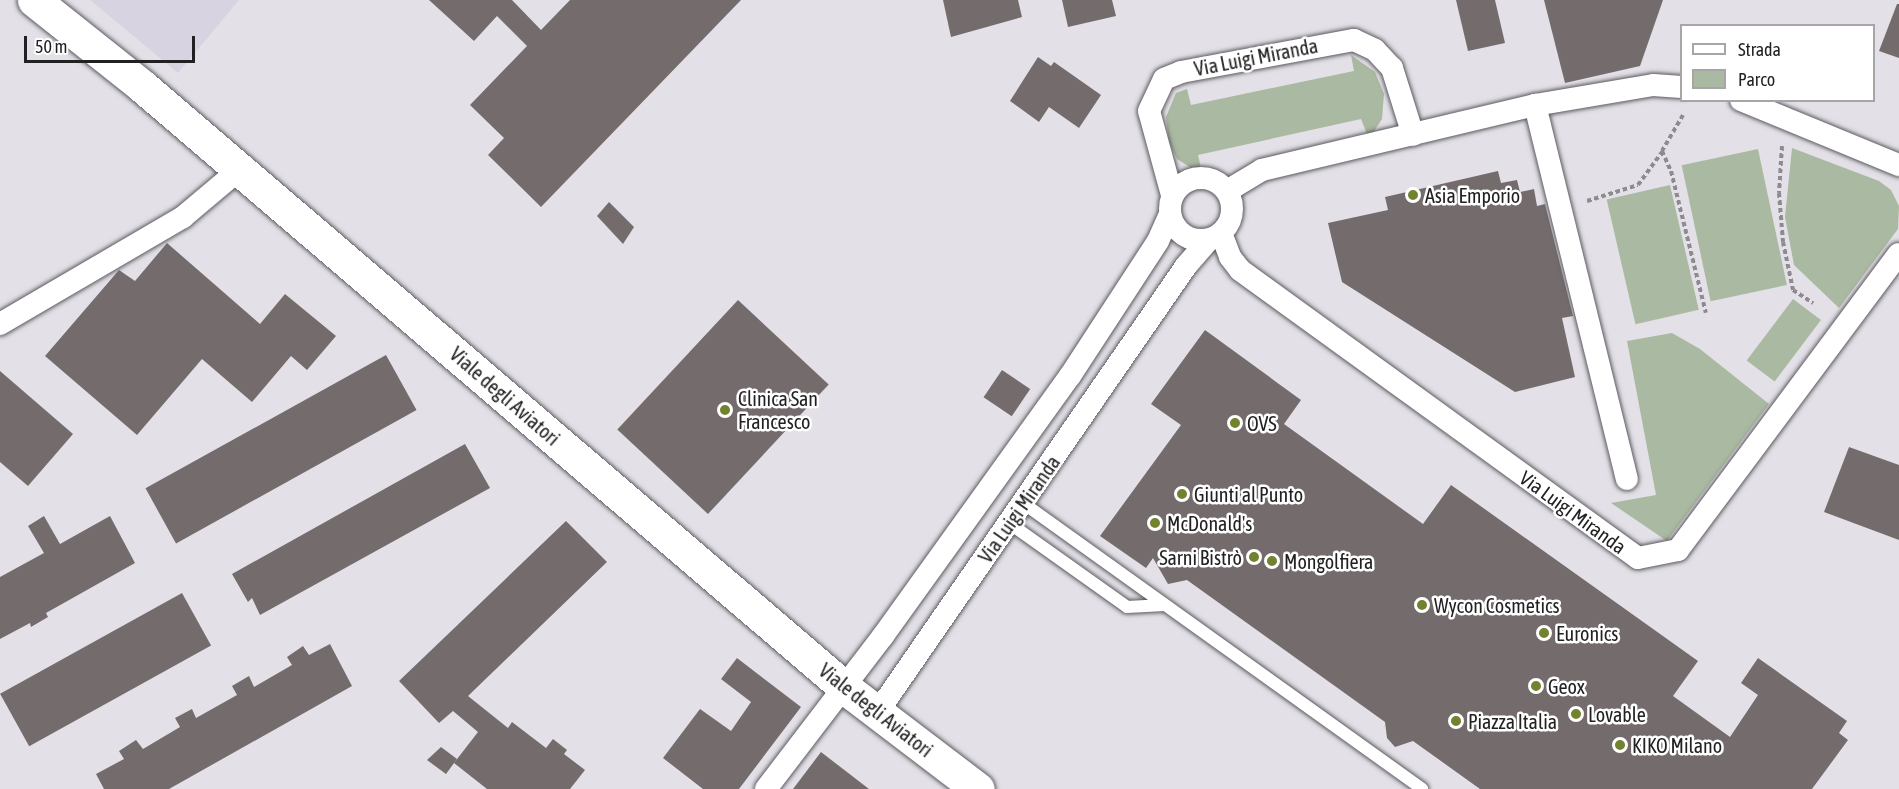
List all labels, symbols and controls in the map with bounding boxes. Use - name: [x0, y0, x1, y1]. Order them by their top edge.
- scale bar: [27, 24, 198, 62]
- legend: [1680, 24, 1875, 102]
- street label: Via Luigi Miranda: [1192, 33, 1320, 81]
- text: 50 m: [35, 36, 67, 57]
- text: Strada: [1738, 39, 1781, 60]
- text: Parco: [1738, 69, 1775, 90]
- place label: Asia Emporio: [1425, 183, 1520, 207]
- marker: Asia Emporio: [1406, 188, 1420, 202]
- street label: Viale degli Aviatori: [445, 342, 565, 450]
- place label: Clinica San Francesco: [738, 386, 818, 433]
- marker: Clinica San Francesco: [716, 401, 734, 419]
- place label: OVS: [1247, 411, 1277, 435]
- marker: OVS: [1228, 416, 1242, 430]
- street label: Via Luigi Miranda: [973, 451, 1065, 567]
- street label: Via Luigi Miranda: [1515, 465, 1631, 559]
- place label: Giunti al Punto: [1194, 482, 1303, 506]
- marker: Giunti al Punto: [1175, 487, 1189, 501]
- place label: McDonald's: [1167, 511, 1252, 535]
- marker: McDonald's: [1148, 516, 1162, 530]
- place label: Sarni Bistrò: [1159, 545, 1242, 569]
- place label: Mongolfiera: [1284, 549, 1373, 573]
- marker: Sarni Bistrò: [1247, 550, 1261, 564]
- marker: Mongolfiera: [1265, 554, 1279, 568]
- place label: Wycon Cosmetics: [1434, 593, 1560, 617]
- marker: Wycon Cosmetics: [1415, 598, 1429, 612]
- place label: Euronics: [1556, 621, 1618, 645]
- marker: Euronics: [1537, 626, 1551, 640]
- street label: Viale degli Aviatori: [814, 658, 938, 762]
- place label: Geox: [1548, 674, 1585, 698]
- marker: Geox: [1529, 679, 1543, 693]
- place label: Lovable: [1588, 702, 1646, 726]
- marker: Lovable: [1569, 707, 1583, 721]
- place label: Piazza Italia: [1468, 709, 1557, 733]
- marker: Piazza Italia: [1449, 714, 1463, 728]
- place label: KIKO Milano: [1632, 733, 1722, 757]
- marker: KIKO Milano: [1613, 738, 1627, 752]

